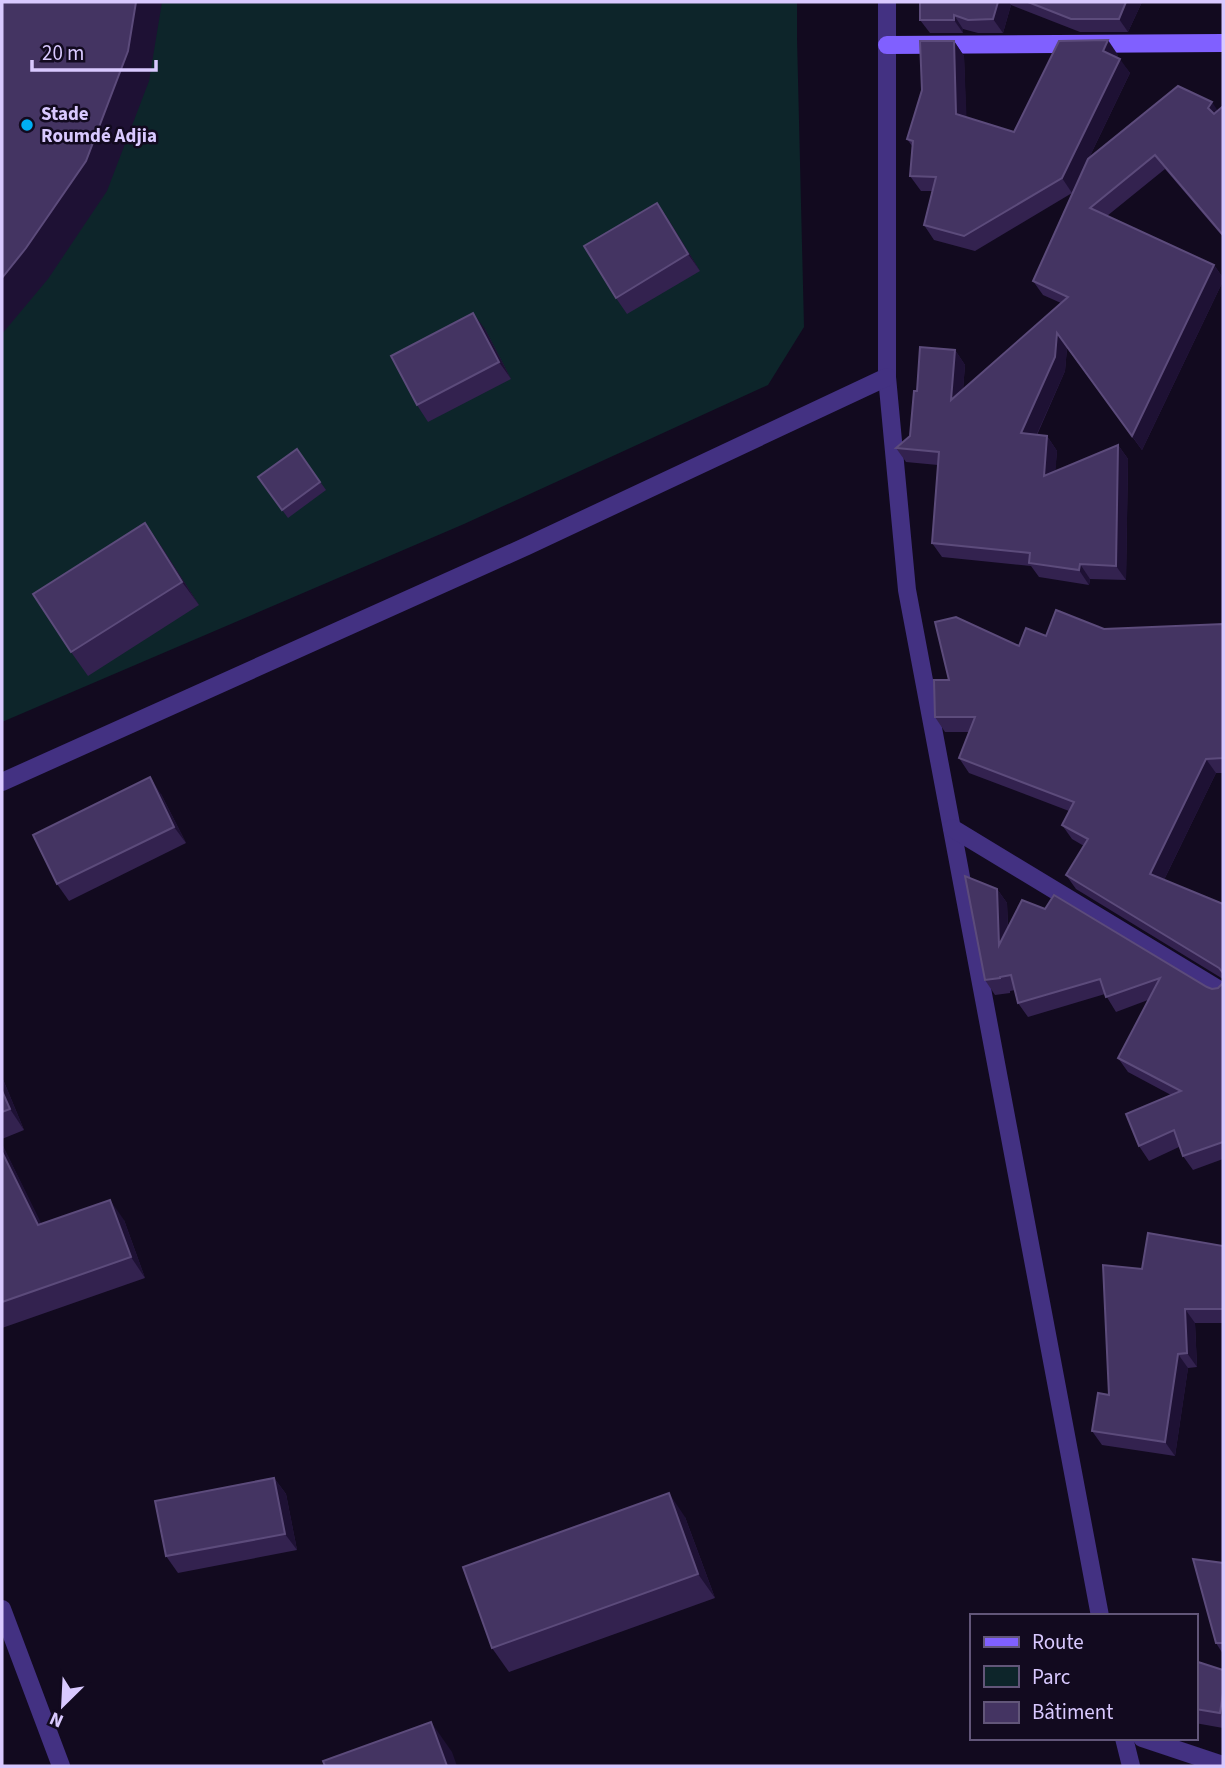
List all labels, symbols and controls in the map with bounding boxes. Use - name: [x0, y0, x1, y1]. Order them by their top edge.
- scale bar: [32, 28, 156, 72]
- text: 20 m: [42, 38, 84, 68]
- place label: Stade Roumdé Adjia: [41, 101, 157, 150]
- marker: Stade Roumdé Adjia: [19, 117, 35, 133]
- legend: [970, 1614, 1197, 1740]
- text: Route: [1032, 1627, 1084, 1657]
- text: Parc: [1032, 1662, 1071, 1692]
- north arrow: [28, 1670, 98, 1740]
- text: Bâtiment: [1032, 1697, 1113, 1727]
- text: N: [45, 1704, 68, 1734]

